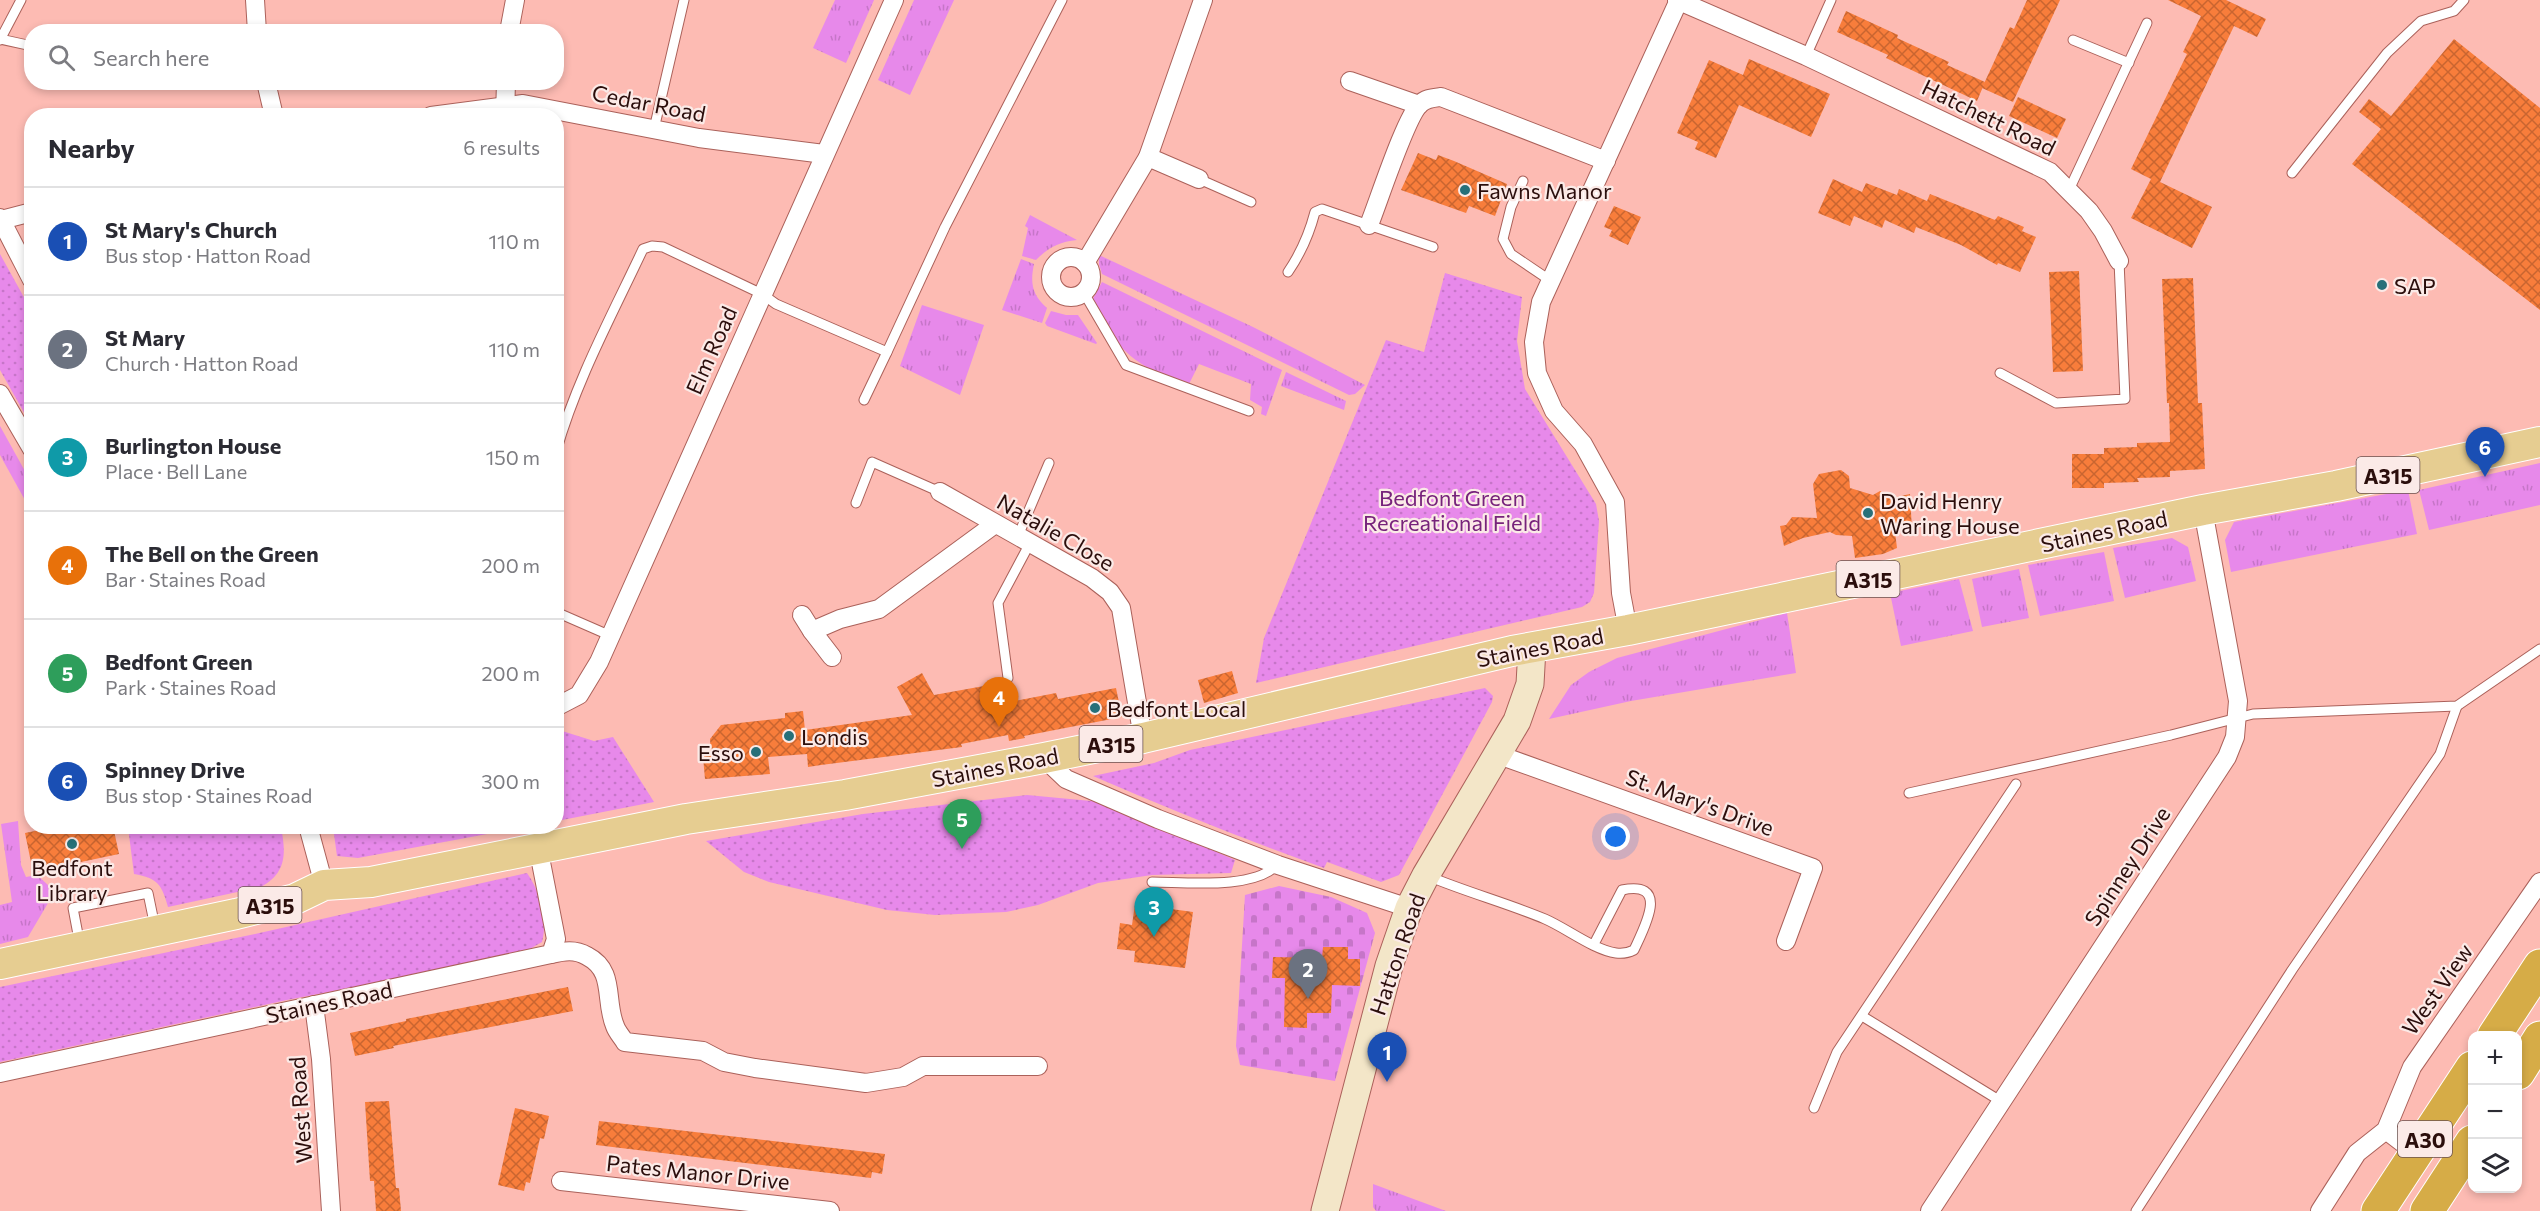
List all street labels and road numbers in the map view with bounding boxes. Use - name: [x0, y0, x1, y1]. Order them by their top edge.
- street label: Hatchett Road: [1918, 73, 2060, 161]
- street label: Cedar Road: [590, 79, 708, 127]
- street label: Elm Road: [680, 302, 742, 398]
- road number: A315: [2356, 457, 2420, 493]
- street label: Natalie Close: [993, 488, 1119, 576]
- street label: Staines Road: [2038, 504, 2170, 558]
- road number: A315: [1836, 561, 1900, 597]
- street label: Staines Road: [1474, 621, 1606, 673]
- road number: A315: [1080, 726, 1142, 762]
- street label: Staines Road: [929, 741, 1061, 793]
- street label: St. Mary's Drive: [1622, 763, 1778, 841]
- street label: Spinney Drive: [2078, 801, 2176, 931]
- road number: A315: [238, 887, 302, 923]
- street label: Hatton Road: [1364, 889, 1430, 1019]
- street label: West View: [2396, 938, 2479, 1040]
- street label: Staines Road: [263, 975, 395, 1029]
- street label: West Road: [283, 1056, 317, 1164]
- road number: A30: [2398, 1121, 2452, 1157]
- street label: Pates Manor Drive: [605, 1149, 791, 1195]

